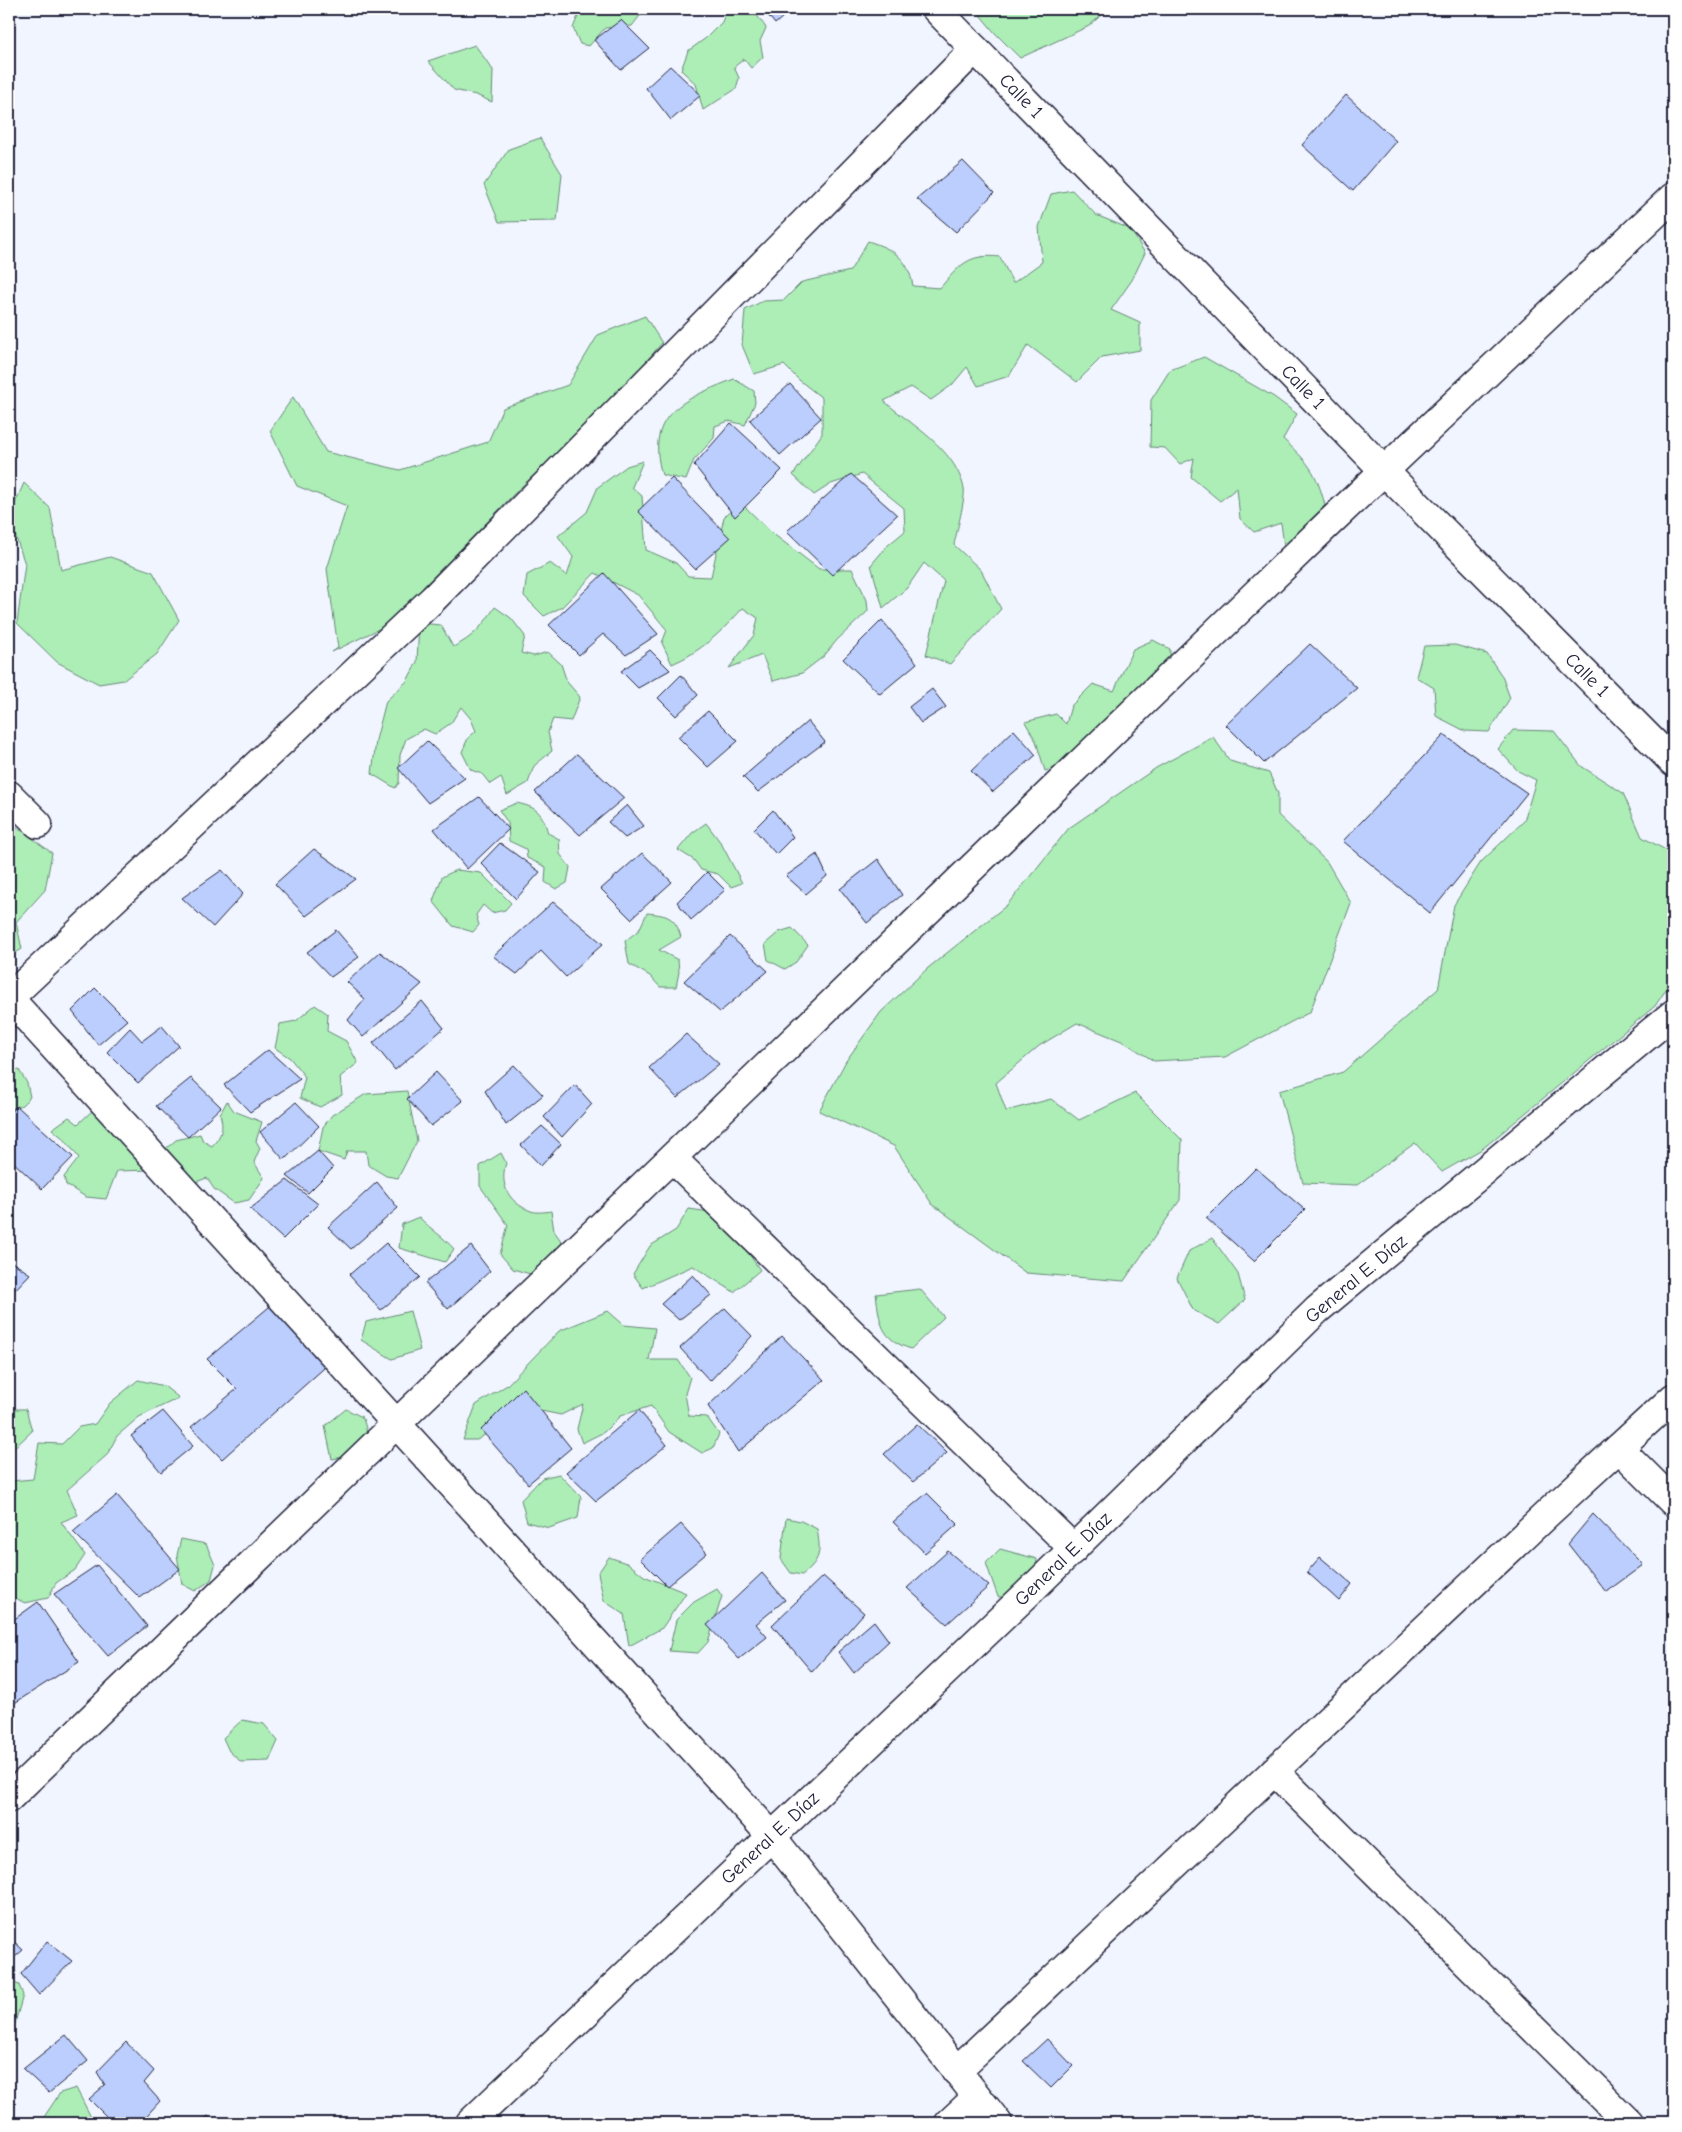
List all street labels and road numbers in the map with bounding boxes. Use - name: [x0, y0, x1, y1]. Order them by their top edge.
- street label: Calle 1: [995, 69, 1047, 123]
- street label: Calle 1: [1277, 360, 1329, 414]
- street label: Calle 1: [1560, 648, 1614, 702]
- street label: General E. Díaz: [1301, 1230, 1411, 1328]
- street label: General E. Díaz: [1010, 1507, 1116, 1611]
- street label: General E. Díaz: [717, 1787, 823, 1889]

